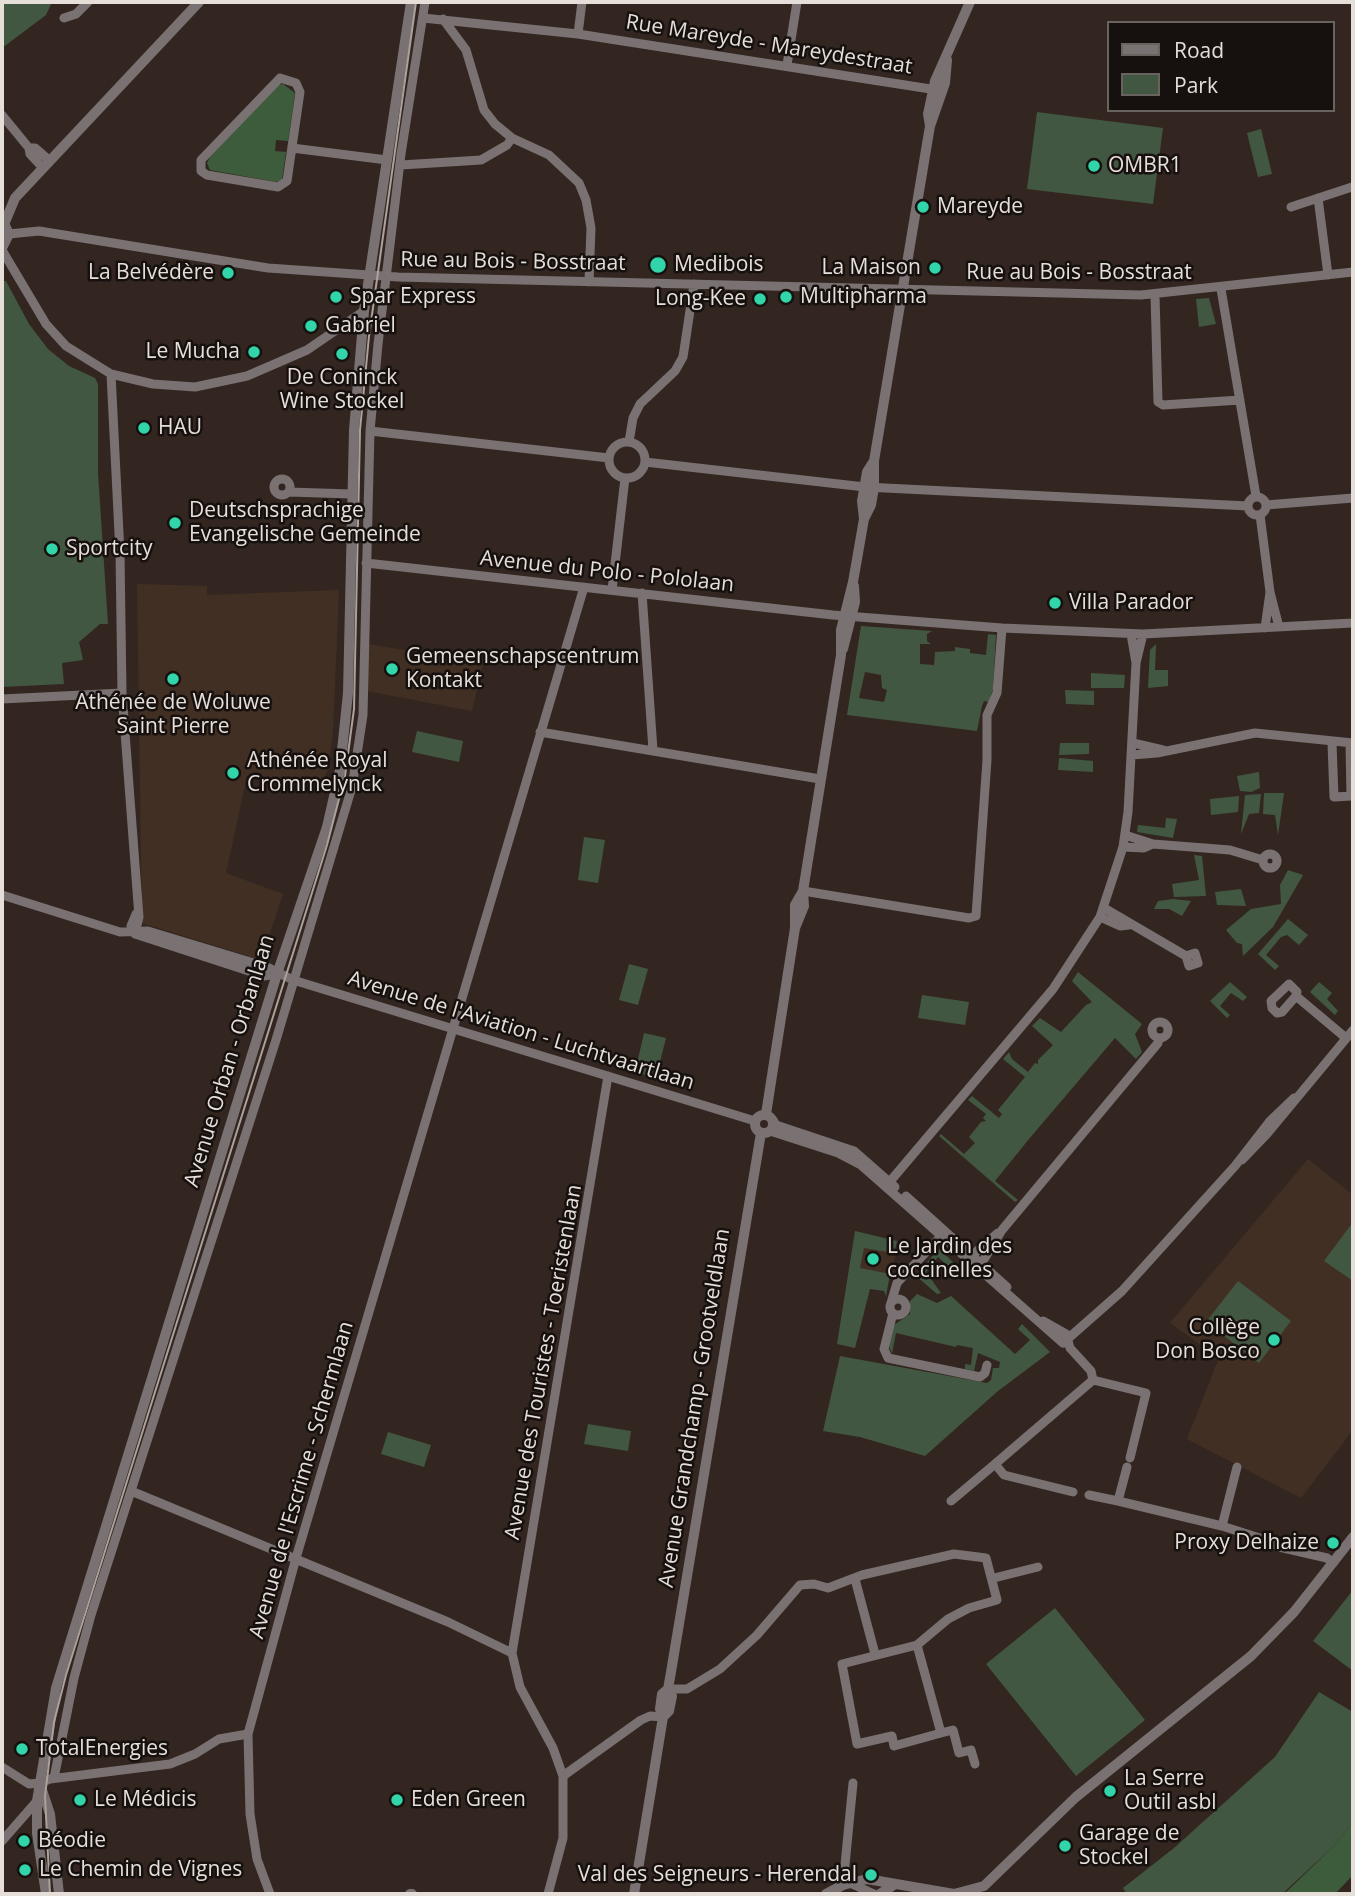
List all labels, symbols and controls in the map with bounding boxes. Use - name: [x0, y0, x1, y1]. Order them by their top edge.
- street label: Rue Mareyde - Mareydestraat: [624, 10, 914, 80]
- legend: [1106, 21, 1334, 112]
- text: Road: [1174, 36, 1224, 64]
- text: Park: [1174, 71, 1218, 99]
- place label: OMBR1: [1108, 153, 1182, 179]
- marker: OMBR1: [1086, 158, 1102, 174]
- place label: Mareyde: [937, 194, 1023, 220]
- marker: Mareyde: [915, 199, 931, 215]
- street label: Rue au Bois - Bosstraat: [400, 247, 626, 277]
- place label: Medibois: [674, 252, 764, 278]
- marker: Medibois: [648, 255, 668, 275]
- place label: La Maison: [822, 255, 921, 281]
- place label: La Belvédère: [88, 260, 214, 286]
- marker: La Maison: [927, 260, 943, 276]
- street label: Rue au Bois - Bosstraat: [966, 260, 1192, 286]
- marker: La Belvédère: [220, 265, 236, 281]
- place label: Spar Express: [350, 284, 476, 310]
- place label: Multipharma: [800, 284, 927, 310]
- place label: Long-Kee: [655, 286, 746, 312]
- marker: Spar Express: [328, 289, 344, 305]
- marker: Multipharma: [778, 289, 794, 305]
- marker: Long-Kee: [752, 291, 768, 307]
- place label: Gabriel: [325, 313, 396, 339]
- marker: Gabriel: [303, 318, 319, 334]
- place label: Le Mucha: [145, 339, 240, 365]
- marker: Le Mucha: [246, 344, 262, 360]
- marker: De Coninck Wine Stockel: [334, 346, 350, 362]
- place label: De Coninck Wine Stockel: [280, 365, 404, 415]
- place label: HAU: [158, 415, 202, 441]
- marker: HAU: [136, 420, 152, 436]
- place label: Deutschsprachige Evangelische Gemeinde: [189, 498, 421, 548]
- marker: Deutschsprachige Evangelische Gemeinde: [167, 515, 183, 531]
- place label: Sportcity: [66, 536, 152, 562]
- marker: Sportcity: [44, 541, 60, 557]
- street label: Avenue du Polo - Pololaan: [479, 546, 735, 598]
- place label: Villa Parador: [1069, 590, 1193, 616]
- marker: Villa Parador: [1047, 595, 1063, 611]
- place label: Gemeenschapscentrum Kontakt: [406, 644, 640, 694]
- marker: Gemeenschapscentrum Kontakt: [384, 661, 400, 677]
- marker: Athénée de Woluwe Saint Pierre: [165, 671, 181, 687]
- place label: Athénée de Woluwe Saint Pierre: [75, 690, 271, 740]
- place label: Athénée Royal Crommelynck: [247, 748, 387, 798]
- marker: Athénée Royal Crommelynck: [225, 765, 241, 781]
- street label: Avenue Orban - Orbanlaan: [180, 932, 280, 1190]
- street label: Avenue de l'Aviation - Luchtvaartlaan: [345, 966, 697, 1096]
- street label: Avenue des Touristes - Toeristenlaan: [500, 1182, 588, 1542]
- street label: Avenue Grandchamp - Grootveldlaan: [654, 1227, 736, 1589]
- place label: Le Jardin des coccinelles: [887, 1234, 1012, 1284]
- marker: Le Jardin des coccinelles: [865, 1251, 881, 1267]
- place label: Collège Don Bosco: [1155, 1315, 1260, 1365]
- street label: Avenue de l'Escrime - Schermlaan: [245, 1318, 359, 1642]
- marker: Collège Don Bosco: [1266, 1332, 1282, 1348]
- place label: Proxy Delhaize: [1174, 1530, 1319, 1556]
- marker: Proxy Delhaize: [1325, 1535, 1341, 1551]
- place label: TotalEnergies: [36, 1736, 168, 1762]
- marker: TotalEnergies: [14, 1741, 30, 1757]
- place label: La Serre Outil asbl: [1124, 1766, 1217, 1816]
- marker: La Serre Outil asbl: [1102, 1783, 1118, 1799]
- place label: Le Médicis: [94, 1787, 196, 1813]
- place label: Eden Green: [411, 1787, 526, 1813]
- marker: Le Médicis: [72, 1792, 88, 1808]
- marker: Eden Green: [389, 1792, 405, 1808]
- place label: Garage de Stockel: [1079, 1821, 1179, 1871]
- place label: Béodie: [38, 1828, 106, 1854]
- marker: Béodie: [16, 1833, 32, 1849]
- marker: Garage de Stockel: [1057, 1838, 1073, 1854]
- place label: Le Chemin de Vignes: [39, 1857, 242, 1883]
- marker: Le Chemin de Vignes: [17, 1862, 33, 1878]
- place label: Val des Seigneurs - Herendal: [578, 1862, 857, 1888]
- marker: Val des Seigneurs - Herendal: [863, 1867, 879, 1883]

